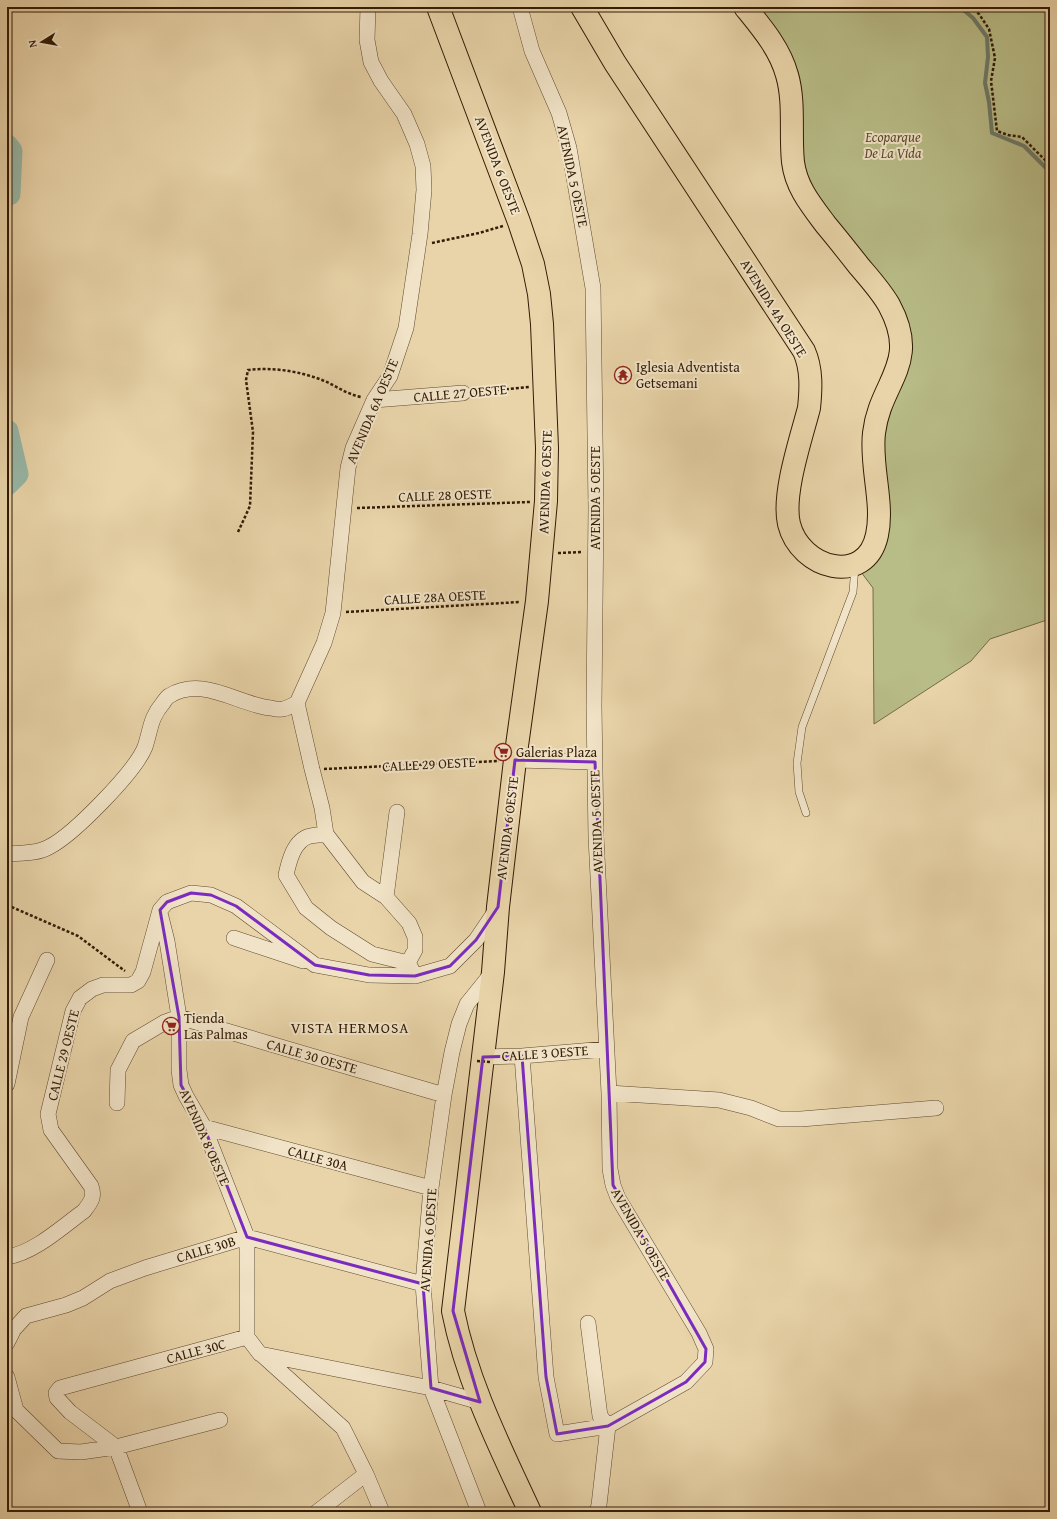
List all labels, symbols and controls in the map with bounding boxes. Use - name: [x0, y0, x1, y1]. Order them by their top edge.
- north arrow: [22, 22, 62, 62]
- text: N: [24, 38, 41, 49]
- street label: AVENIDA 6 OESTE: [470, 113, 526, 217]
- street label: AVENIDA 5 OESTE: [552, 123, 594, 229]
- park label: Ecoparque De La Vida: [863, 127, 922, 163]
- street label: AVENIDA 4A OESTE: [736, 255, 812, 361]
- street label: AVENIDA 6A OESTE: [341, 355, 403, 467]
- place label: Iglesia Adventista Getsemani: [636, 357, 740, 393]
- temple icon: Iglesia Adventista Getsemani: [613, 365, 633, 385]
- street label: CALLE 27 OESTE: [413, 379, 507, 407]
- street label: AVENIDA 6 OESTE: [533, 430, 557, 534]
- street label: AVENIDA 5 OESTE: [585, 446, 605, 550]
- street label: CALLE 28 OESTE: [398, 483, 492, 507]
- street label: CALLE 28A OESTE: [384, 584, 486, 610]
- supermarket icon: Galerias Plaza: [493, 742, 513, 762]
- place label: Galerias Plaza: [516, 742, 598, 762]
- street label: CALLE 29 OESTE: [382, 752, 476, 776]
- street label: AVENIDA 5 OESTE: [584, 770, 608, 874]
- street label: AVENIDA 6 OESTE: [491, 775, 523, 881]
- street label: CALLE 29 OESTE: [42, 1007, 84, 1103]
- place label: Tienda Las Palmas: [184, 1008, 248, 1044]
- supermarket icon: Tienda Las Palmas: [161, 1016, 181, 1036]
- district label: VISTA HERMOSA: [291, 1017, 409, 1038]
- street label: CALLE 30 OESTE: [264, 1034, 360, 1078]
- street label: CALLE 3 OESTE: [501, 1040, 589, 1066]
- street label: AVENIDA 8 OESTE: [175, 1085, 235, 1189]
- street label: CALLE 30A: [286, 1140, 351, 1176]
- street label: AVENIDA 5 OESTE: [606, 1184, 676, 1284]
- street label: AVENIDA 6 OESTE: [414, 1187, 442, 1293]
- street label: CALLE 30B: [174, 1231, 238, 1267]
- street label: CALLE 30C: [164, 1333, 228, 1369]

